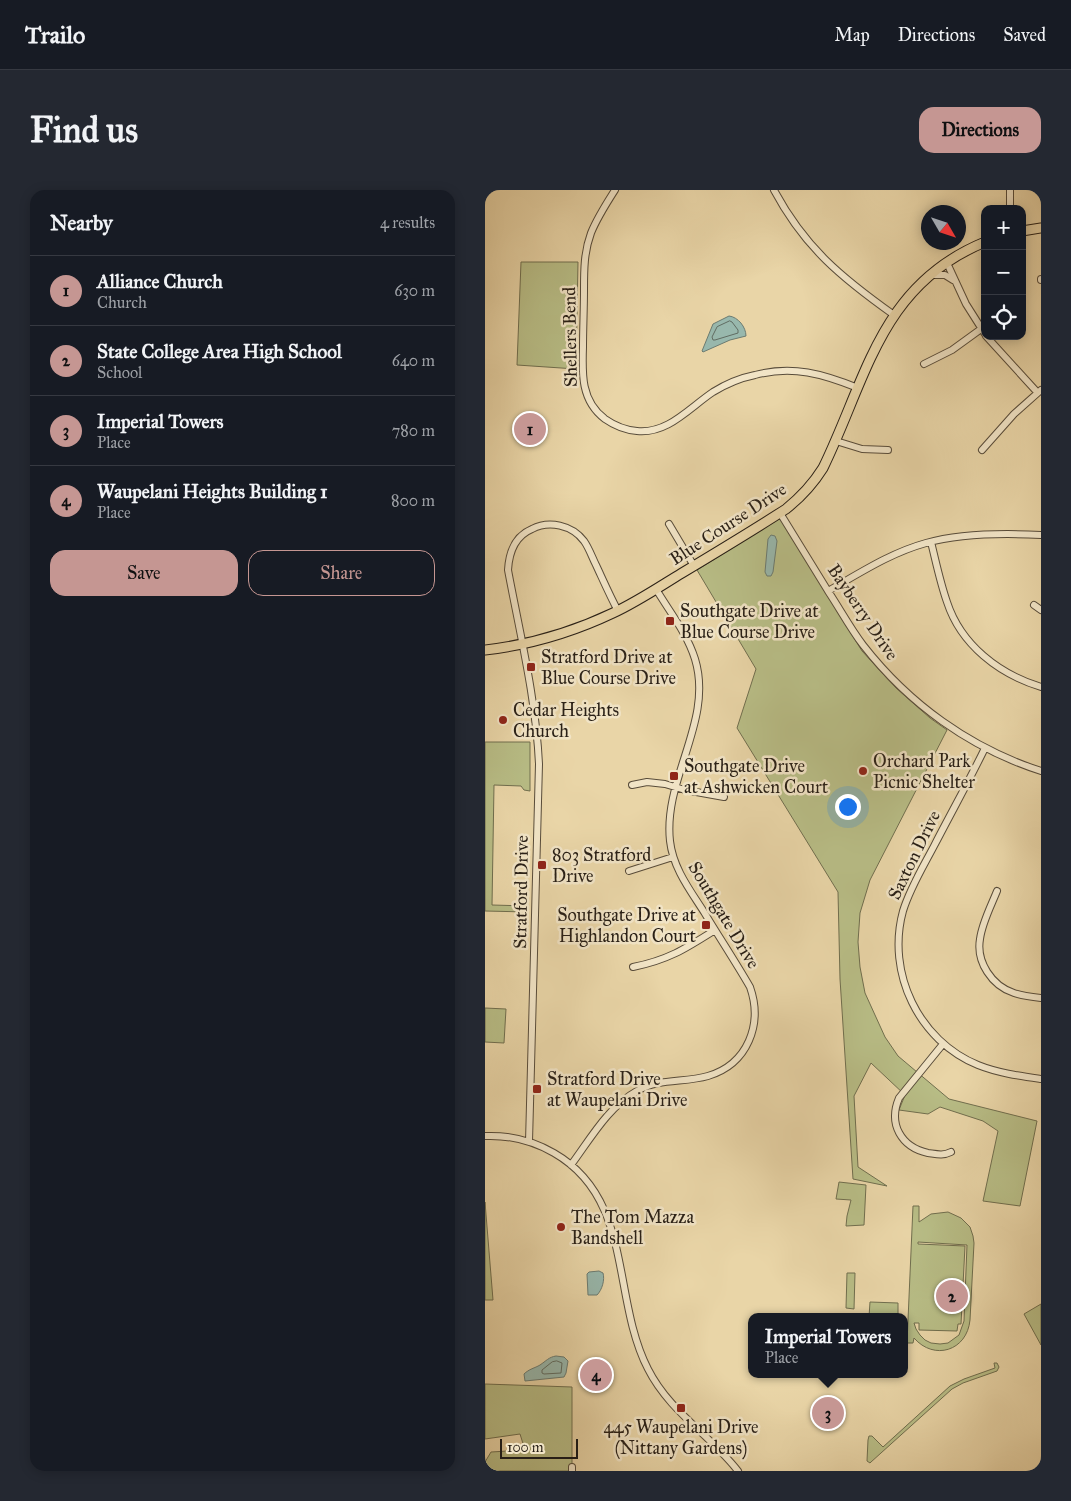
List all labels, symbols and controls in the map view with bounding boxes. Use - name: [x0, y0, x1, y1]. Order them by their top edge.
- text: Trailo: [25, 20, 85, 50]
- text: Map: [834, 24, 870, 46]
- text: Directions: [898, 24, 975, 46]
- text: Saved: [1003, 24, 1046, 46]
- button: Directions: [919, 107, 1041, 153]
- text: Find us: [30, 109, 138, 152]
- north arrow: [921, 205, 966, 250]
- map controls: [981, 205, 1026, 340]
- button: +: [981, 205, 1026, 250]
- text: Nearby: [50, 210, 113, 236]
- text: 4 results: [380, 213, 435, 232]
- button: −: [981, 250, 1026, 295]
- text: Alliance Church: [97, 270, 223, 293]
- text: 1: [63, 281, 69, 300]
- text: 630 m: [394, 281, 435, 300]
- street label: Shellers Bend: [558, 287, 582, 387]
- text: Church: [97, 293, 147, 312]
- button: locate: [981, 295, 1026, 340]
- text: State College Area High School: [97, 340, 342, 363]
- text: 2: [62, 351, 70, 370]
- text: 640 m: [392, 351, 435, 370]
- text: School: [97, 363, 142, 382]
- text: Imperial Towers: [97, 410, 223, 433]
- pin: 1: [514, 410, 546, 448]
- text: 3: [63, 421, 69, 440]
- text: 780 m: [392, 421, 435, 440]
- text: Place: [97, 433, 131, 452]
- street label: Blue Course Drive: [665, 478, 791, 570]
- text: Waupelani Heights Building 1: [97, 480, 327, 503]
- text: 4: [62, 491, 70, 510]
- text: 800 m: [391, 491, 435, 510]
- text: Place: [97, 503, 131, 522]
- button: Save: [50, 550, 238, 596]
- button: Share: [248, 550, 435, 596]
- street label: Bayberry Drive: [823, 560, 903, 664]
- place label: Southgate Drive at Blue Course Drive: [680, 600, 819, 643]
- marker: Southgate Drive at Blue Course Drive: [664, 615, 676, 627]
- place label: Stratford Drive at Blue Course Drive: [541, 646, 676, 689]
- marker: Stratford Drive at Blue Course Drive: [525, 661, 537, 673]
- place label: Cedar Heights Church: [513, 699, 619, 742]
- marker: Cedar Heights Church: [497, 714, 509, 726]
- place label: Orchard Park Picnic Shelter: [873, 750, 975, 793]
- place label: Southgate Drive at Ashwicken Court: [684, 755, 829, 798]
- marker: Orchard Park Picnic Shelter: [857, 765, 869, 777]
- marker: Southgate Drive at Ashwicken Court: [668, 770, 680, 782]
- your location: [835, 794, 861, 820]
- street label: Saxton Drive: [883, 807, 945, 903]
- street label: Stratford Drive: [509, 835, 533, 949]
- place label: 803 Stratford Drive: [552, 844, 651, 887]
- street label: Southgate Drive: [683, 858, 765, 973]
- marker: 803 Stratford Drive: [536, 859, 548, 871]
- place label: Southgate Drive at Highlandon Court: [557, 904, 697, 948]
- marker: Southgate Drive at Highlandon Court: [700, 919, 712, 931]
- place label: Stratford Drive at Waupelani Drive: [547, 1068, 687, 1111]
- marker: Stratford Drive at Waupelani Drive: [531, 1083, 543, 1095]
- place label: The Tom Mazza Bandshell: [571, 1206, 694, 1249]
- marker: The Tom Mazza Bandshell: [555, 1221, 567, 1233]
- pin: 2: [936, 1277, 968, 1315]
- popup: [748, 1313, 908, 1378]
- text: Imperial Towers: [765, 1325, 891, 1348]
- text: Place: [765, 1348, 798, 1367]
- pin: 4: [580, 1356, 612, 1394]
- pin: 3: [812, 1394, 844, 1432]
- marker: 445 Waupelani Drive (Nittany Gardens): [675, 1402, 687, 1414]
- place label: 445 Waupelani Drive (Nittany Gardens): [604, 1416, 758, 1460]
- scale bar: [500, 1436, 577, 1459]
- text: 100 m: [507, 1439, 544, 1456]

